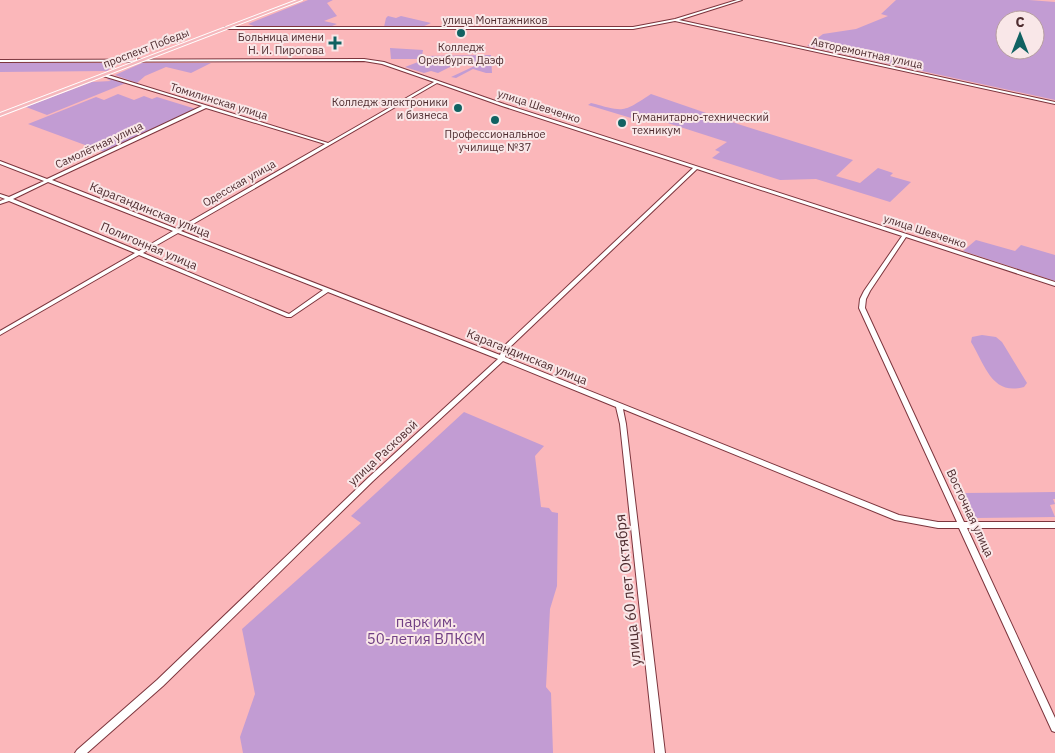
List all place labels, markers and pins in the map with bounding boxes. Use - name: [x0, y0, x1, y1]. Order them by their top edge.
- marker: Колледж Оренбурга Даэф: [455, 27, 467, 39]
- place label: Больница имени Н. И. Пирогова: [238, 30, 324, 57]
- marker: Больница имени Н. И. Пирогова: [328, 36, 342, 50]
- place label: Колледж Оренбурга Даэф: [418, 40, 504, 67]
- place label: Колледж электроники и бизнеса: [332, 95, 448, 122]
- marker: Колледж электроники и бизнеса: [452, 102, 464, 114]
- place label: Гуманитарно-технический техникум: [632, 110, 769, 137]
- marker: Профессиональное училище №37: [489, 114, 501, 126]
- marker: Гуманитарно-технический техникум: [616, 117, 628, 129]
- place label: Профессиональное училище №37: [444, 127, 546, 154]

